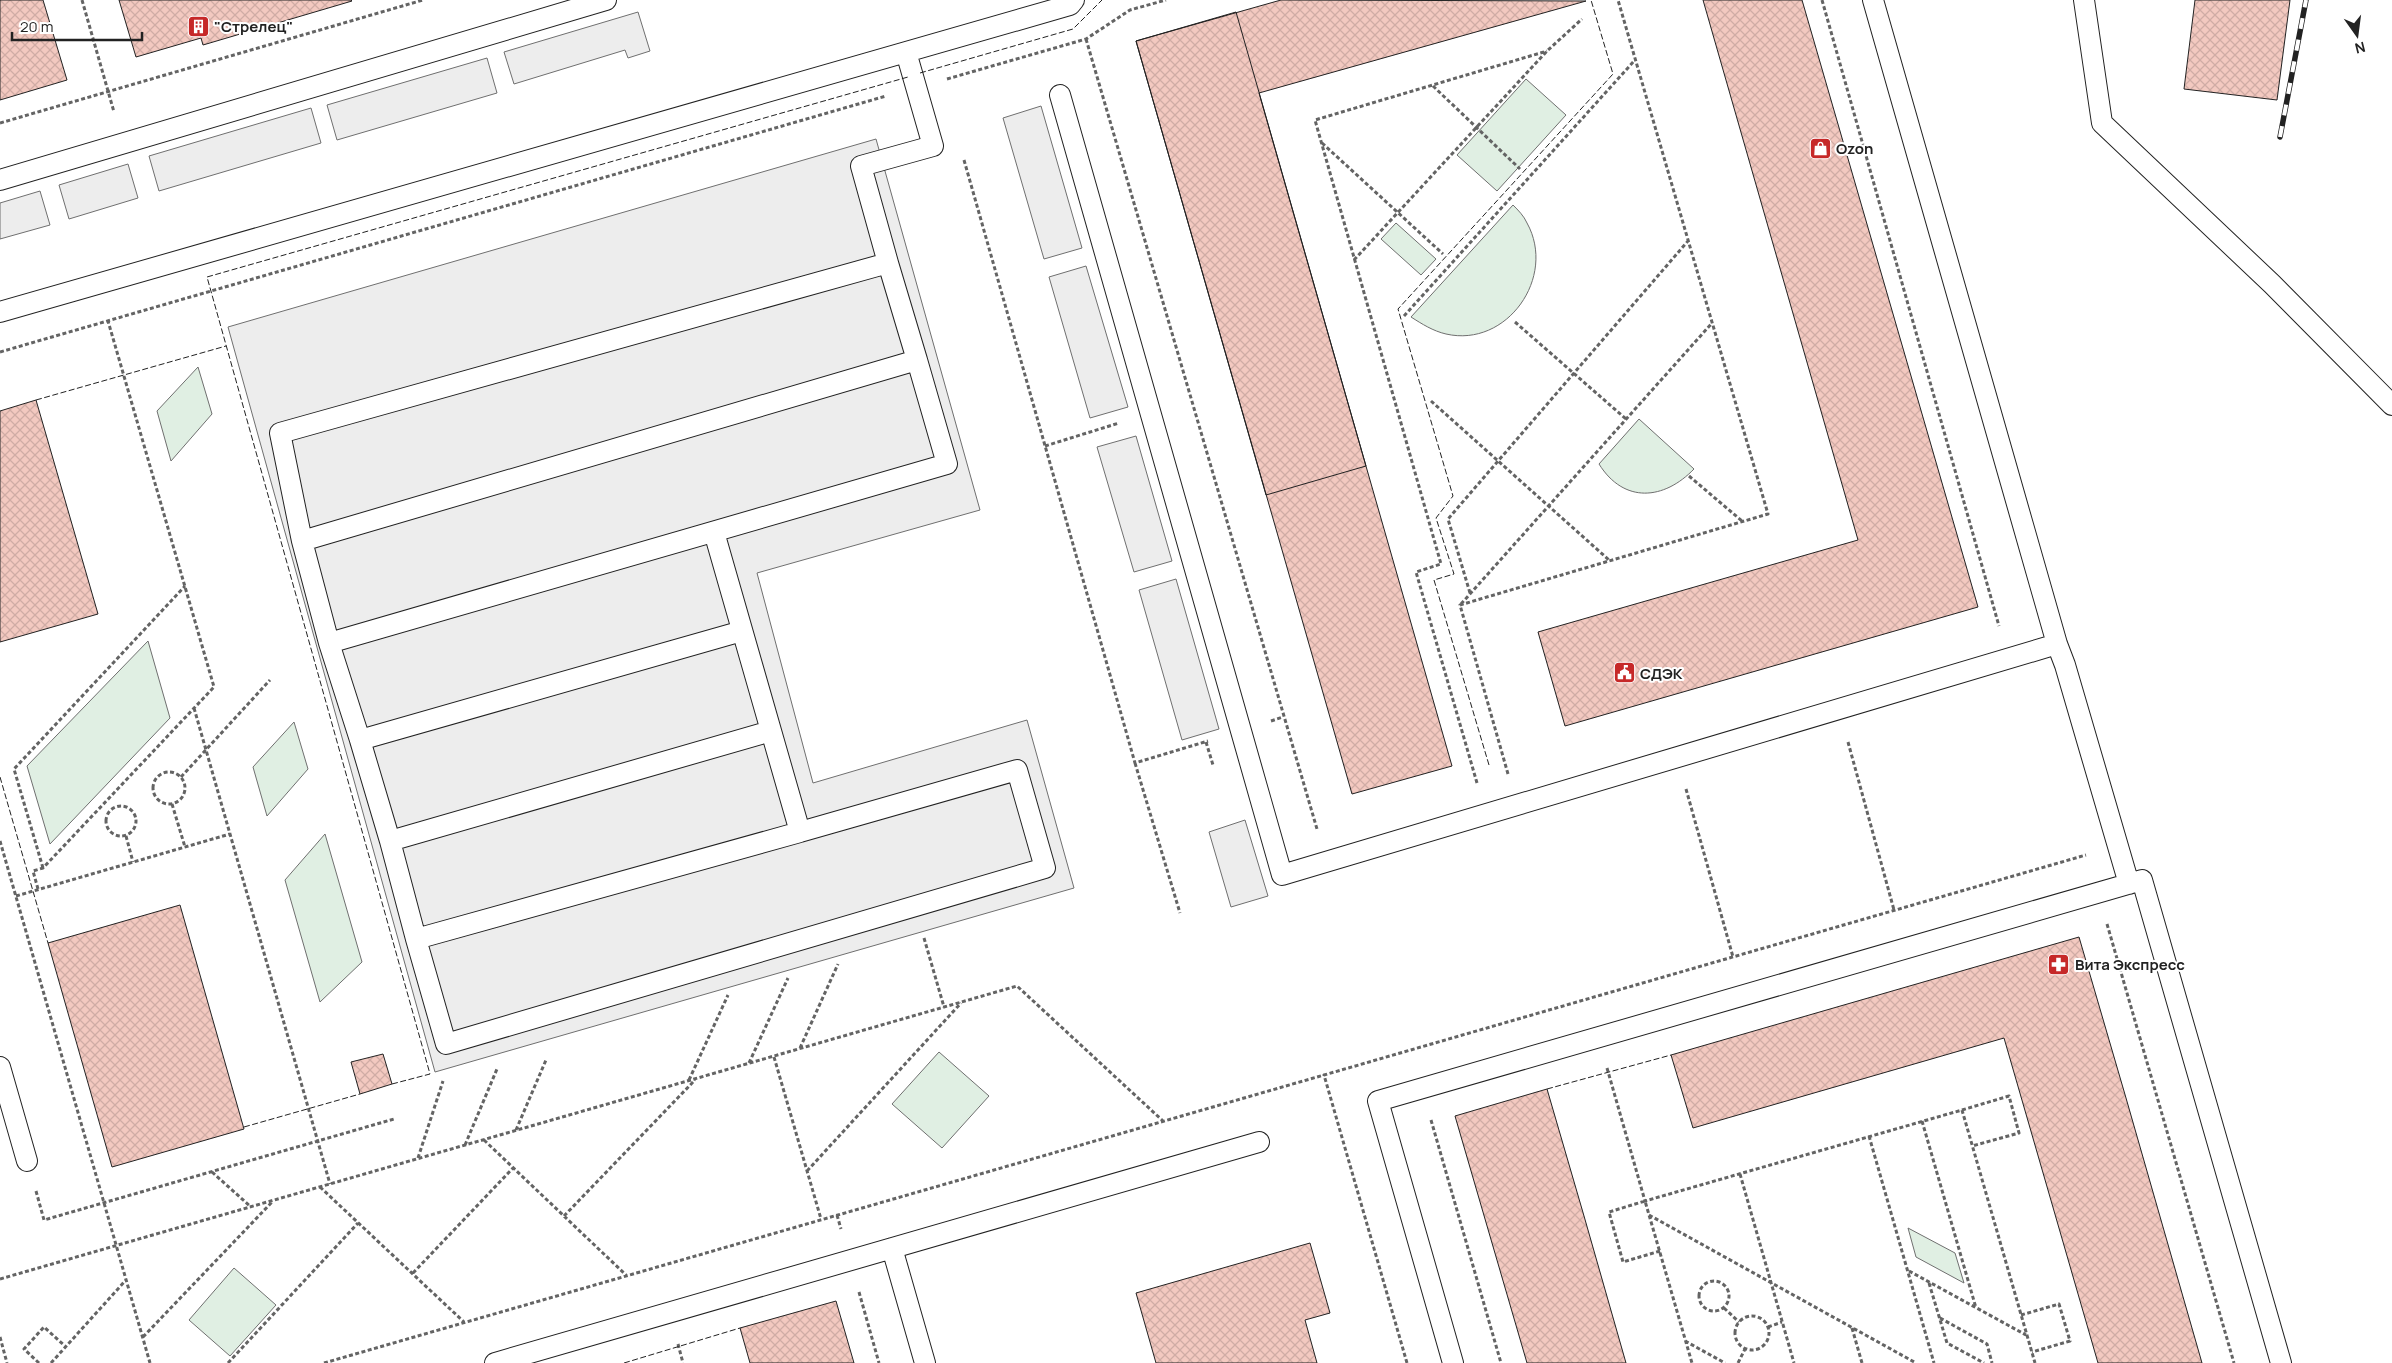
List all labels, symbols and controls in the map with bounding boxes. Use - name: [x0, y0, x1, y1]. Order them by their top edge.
- scale bar: [12, 10, 142, 42]
- north arrow: [2332, 10, 2382, 60]
- building icon: "Стрелец": [186, 14, 210, 38]
- text: 20 m: [20, 16, 53, 37]
- place label: "Стрелец": [214, 16, 293, 37]
- text: N: [2353, 38, 2367, 59]
- shop icon: Ozon: [1808, 136, 1832, 160]
- place label: Ozon: [1836, 138, 1873, 159]
- public building icon: СДЭК: [1612, 661, 1636, 685]
- place label: СДЭК: [1640, 663, 1683, 684]
- pharmacy icon: Вита Экспресс: [2047, 952, 2071, 976]
- place label: Вита Экспресс: [2075, 954, 2185, 975]

